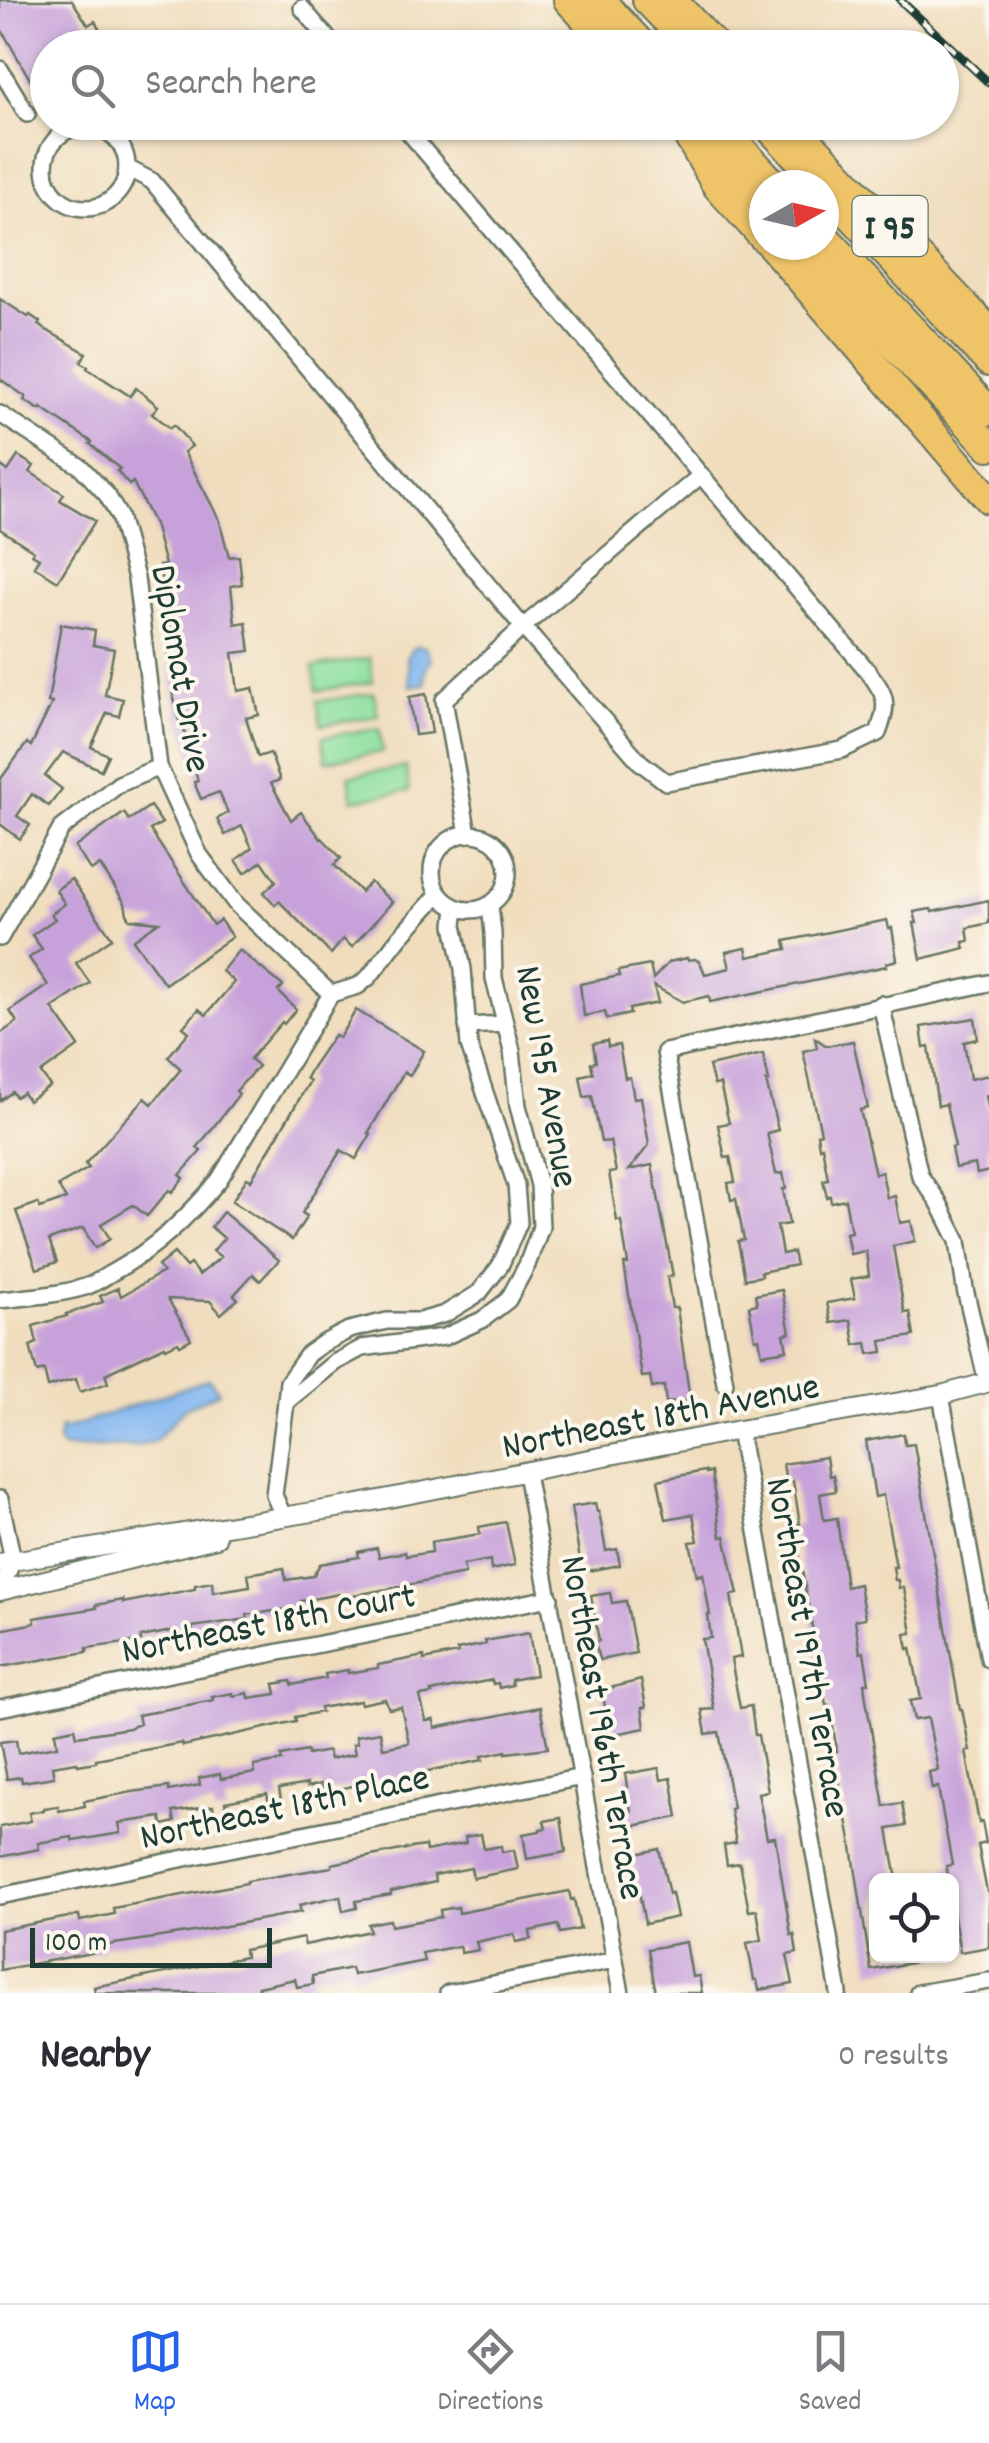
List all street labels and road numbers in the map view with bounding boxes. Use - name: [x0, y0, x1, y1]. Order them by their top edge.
- road number: I 95: [852, 196, 928, 256]
- street label: Diplomat Drive: [132, 561, 223, 777]
- street label: New 195 Avenue: [497, 962, 590, 1192]
- street label: Northeast 18th Avenue: [498, 1362, 824, 1477]
- street label: Northeast 197th Terrace: [748, 1473, 862, 1823]
- street label: Northeast 196th Terrace: [542, 1551, 657, 1905]
- street label: Northeast 18th Court: [117, 1571, 421, 1682]
- street label: Northeast 18th Place: [136, 1753, 435, 1868]

